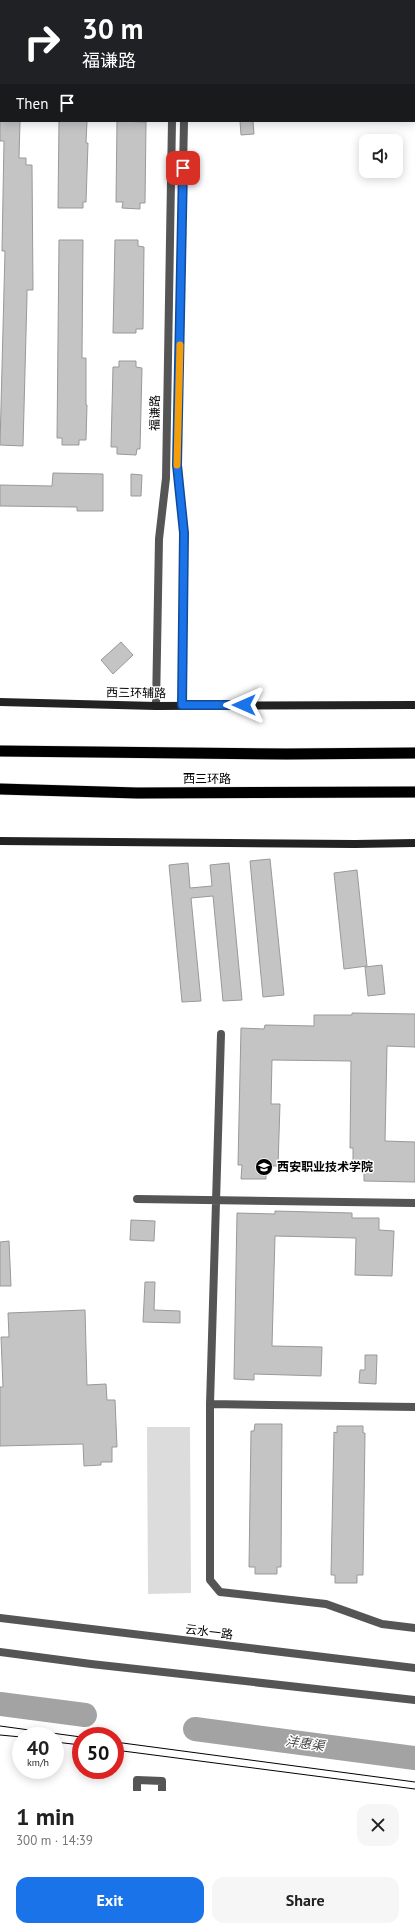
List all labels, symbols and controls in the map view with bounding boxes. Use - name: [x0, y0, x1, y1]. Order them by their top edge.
- text: 30 m: [82, 10, 143, 47]
- icon: right: [16, 16, 68, 68]
- text: 福谦路: [82, 49, 136, 72]
- icon: arrive: [56, 92, 78, 114]
- text: Then: [16, 94, 48, 113]
- map controls: [359, 134, 403, 178]
- button: sound: [359, 134, 403, 178]
- pin: [166, 151, 200, 185]
- icon: arrive: [172, 157, 194, 179]
- street label: 福谦路: [147, 395, 162, 431]
- street label: 西三环辅路: [106, 684, 166, 701]
- position arrow: [223, 684, 265, 726]
- street label: 西三环路: [183, 771, 231, 786]
- school or university icon: 西安职业技术学院: [254, 1157, 274, 1177]
- place label: 西安职业技术学院: [277, 1159, 373, 1174]
- street label: 云水一路: [184, 1621, 234, 1642]
- speed limit sign: 50: [72, 1727, 124, 1779]
- water label: 沣惠渠: [284, 1732, 327, 1755]
- text: 40: [27, 1735, 49, 1761]
- text: km/h: [27, 1756, 49, 1769]
- text: 1 min: [16, 1801, 75, 1832]
- button: close: [357, 1804, 399, 1846]
- text: 300 m · 14:39: [16, 1832, 93, 1849]
- button: Exit: [16, 1877, 204, 1923]
- button: Share: [212, 1877, 399, 1923]

